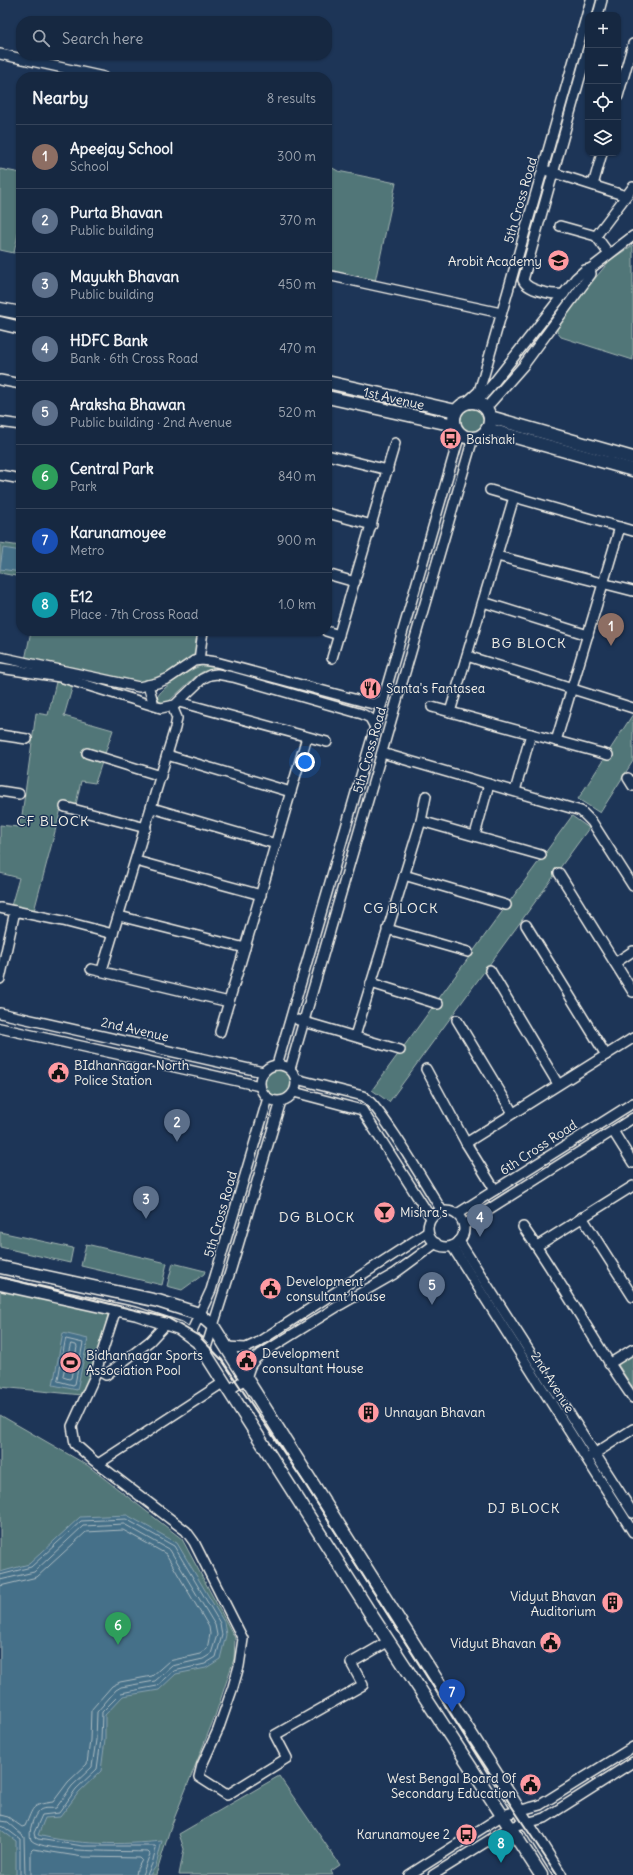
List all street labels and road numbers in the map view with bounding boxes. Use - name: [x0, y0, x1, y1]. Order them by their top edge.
- street label: 5th Cross Road: [500, 155, 541, 245]
- street label: 1st Avenue: [362, 383, 426, 414]
- street label: 5th Cross Road: [349, 705, 390, 795]
- street label: 2nd Avenue: [99, 1013, 170, 1046]
- street label: 6th Cross Road: [496, 1116, 580, 1179]
- street label: 5th Cross Road: [200, 1169, 241, 1259]
- street label: 2nd Avenue: [527, 1349, 578, 1416]

